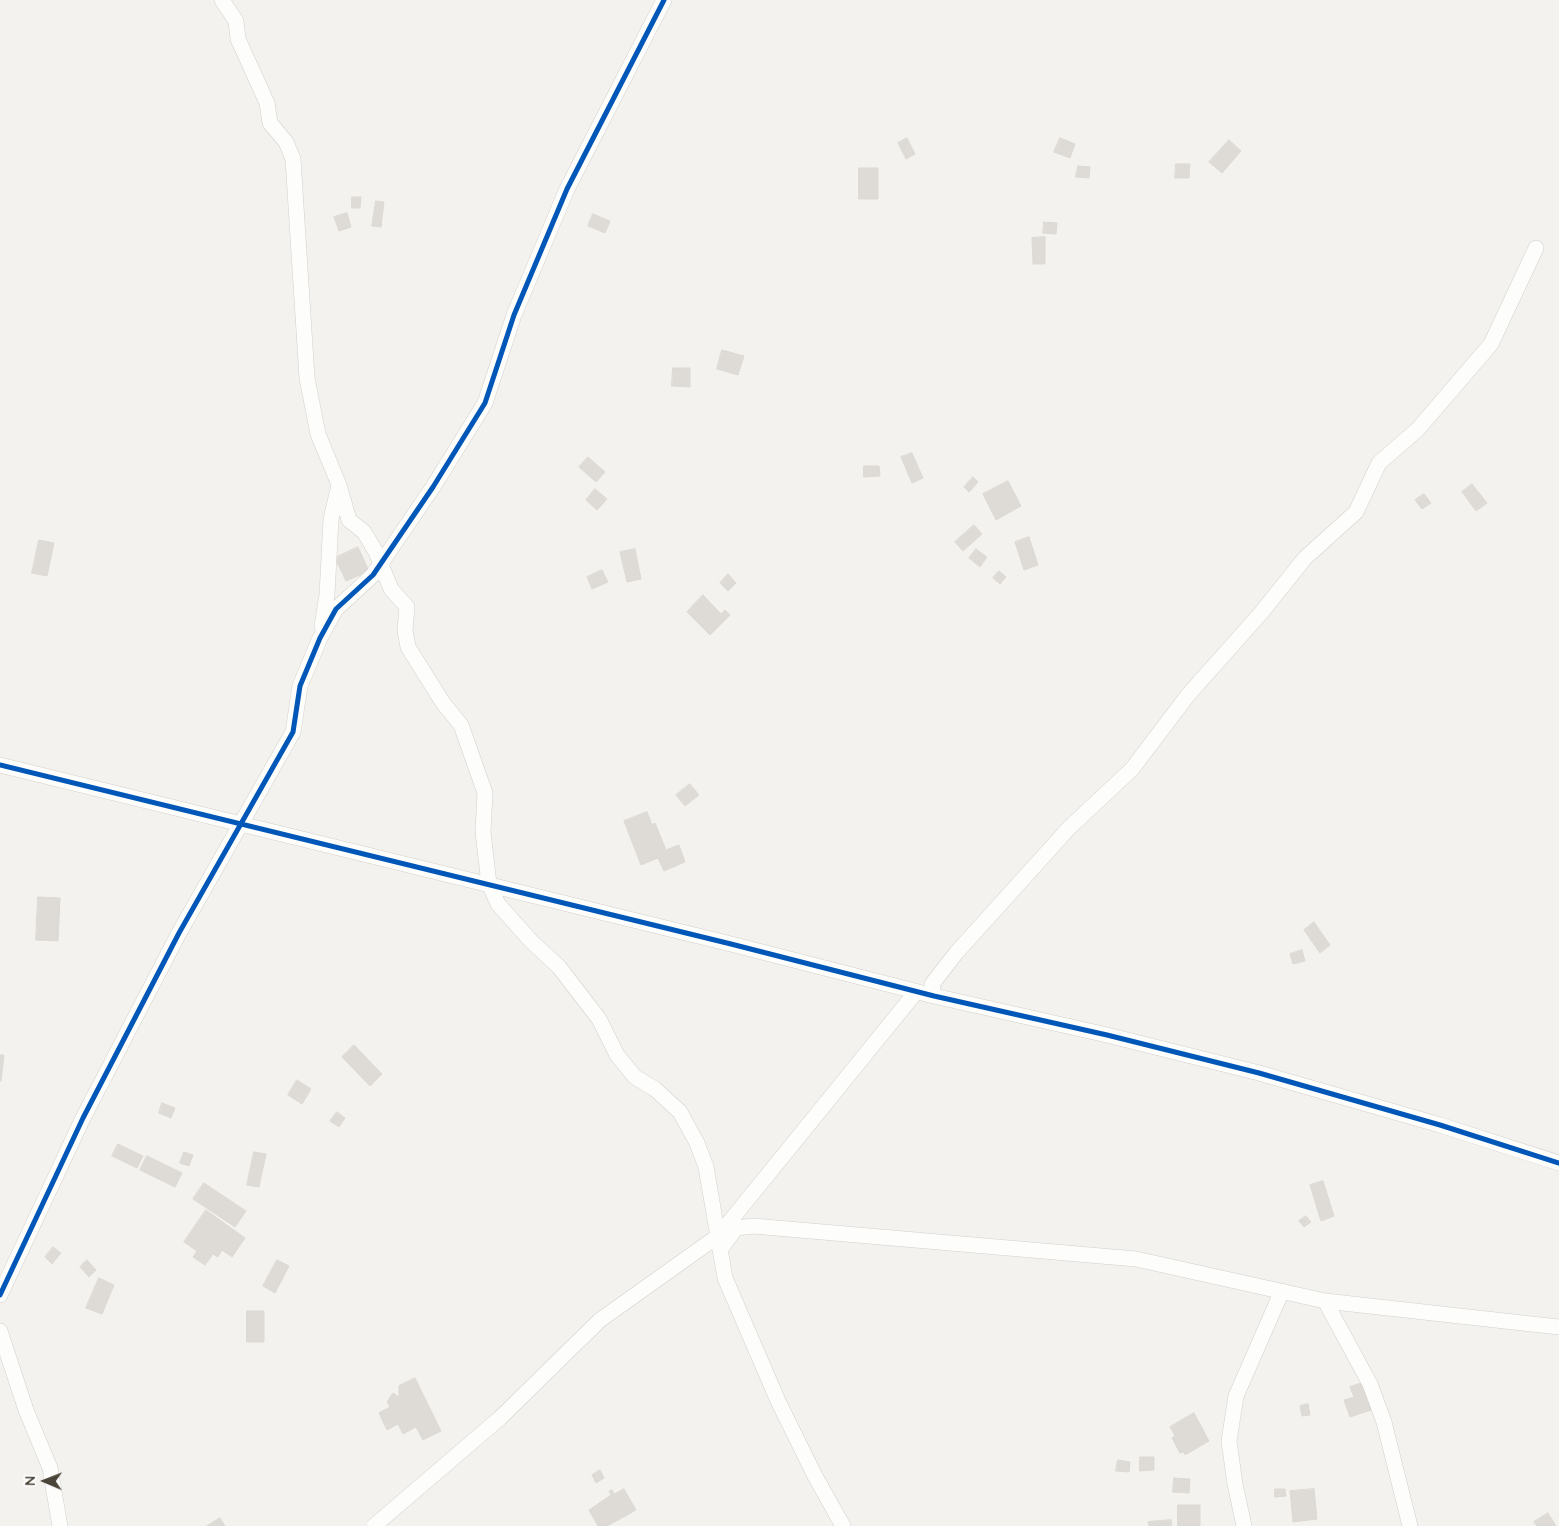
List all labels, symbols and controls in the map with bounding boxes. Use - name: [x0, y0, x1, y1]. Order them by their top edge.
- north arrow: [20, 1456, 70, 1506]
- text: N: [21, 1475, 39, 1486]

